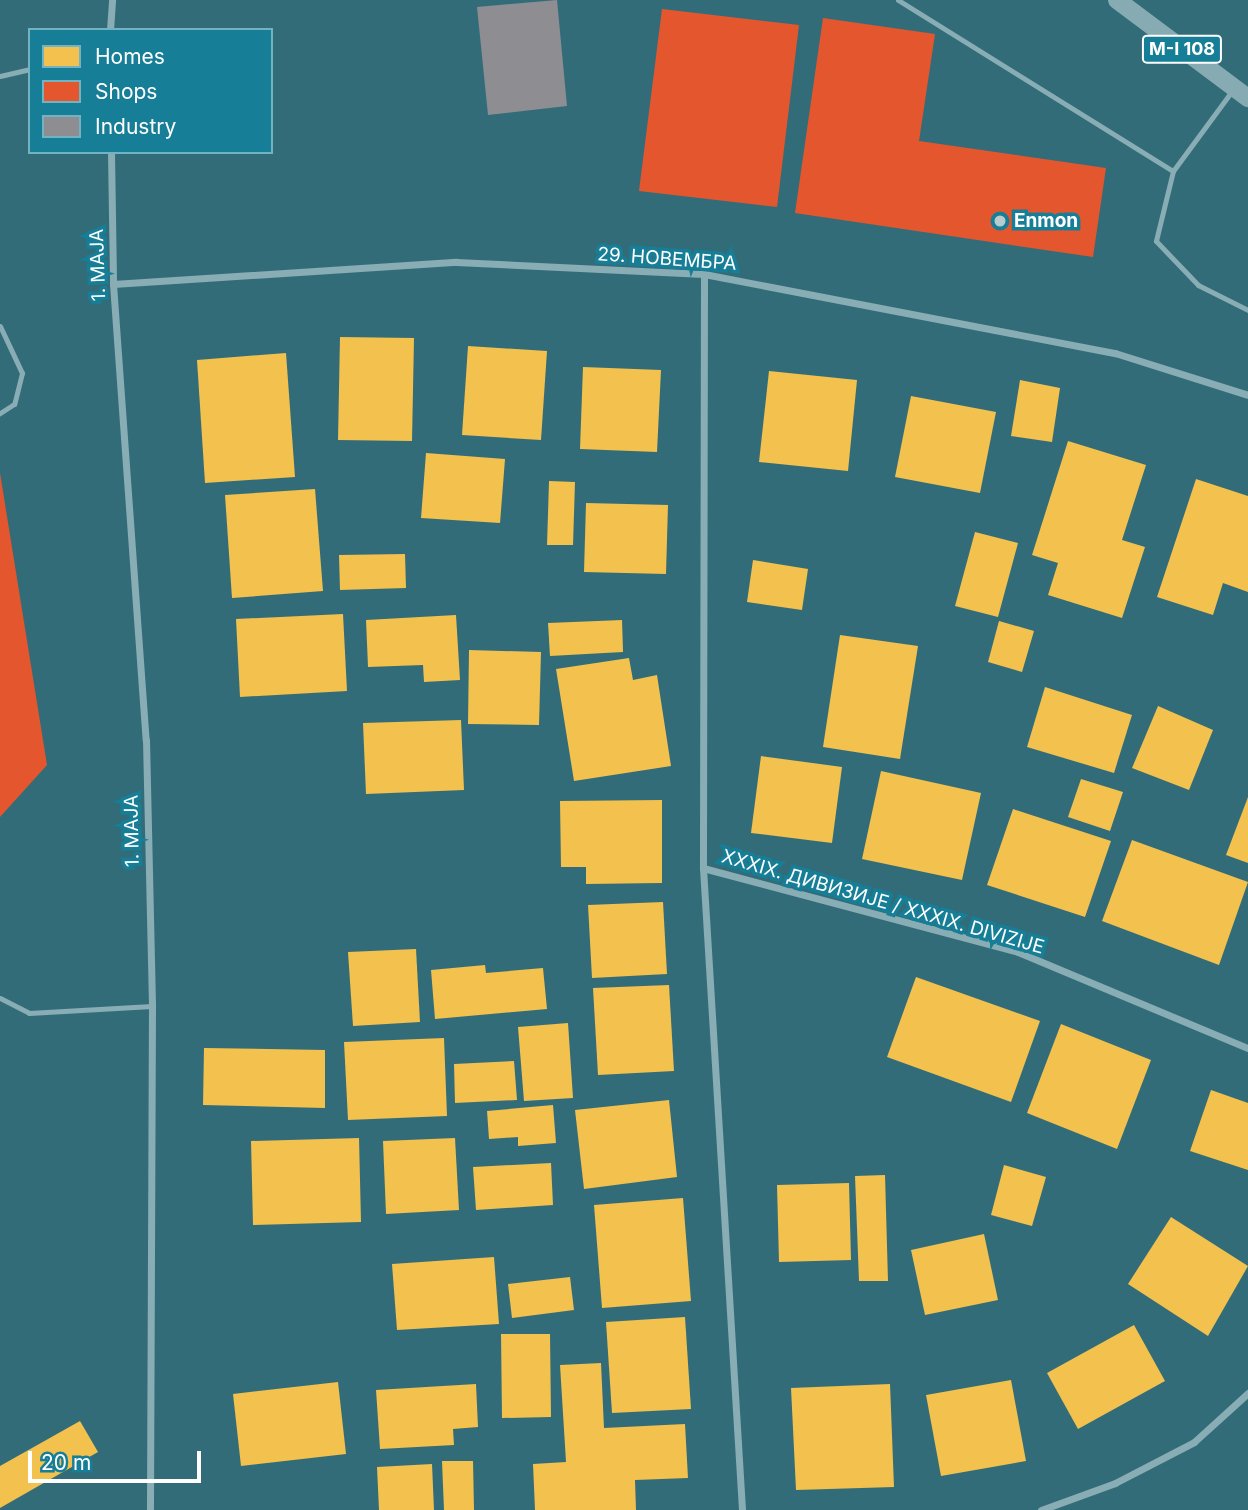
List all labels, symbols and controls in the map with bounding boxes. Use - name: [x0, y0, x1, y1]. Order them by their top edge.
- legend: [28, 28, 273, 154]
- road number: M-I 108: [1142, 34, 1222, 64]
- text: Homes: [95, 44, 165, 69]
- text: Shops: [95, 79, 157, 104]
- text: Industry: [95, 114, 176, 139]
- place label: Enmon: [1014, 210, 1078, 232]
- marker: Enmon: [992, 213, 1008, 229]
- street label: 1. МАЈА: [85, 228, 111, 302]
- street label: 29. НОВЕМБРА: [597, 243, 737, 275]
- street label: 1. МАЈА: [120, 795, 144, 867]
- street label: XXXIX. ДИВИЗИЈЕ / XXXIX. DIVIZIJE: [719, 845, 1047, 959]
- scale bar: [32, 1436, 205, 1480]
- text: 20 m: [41, 1450, 91, 1475]

